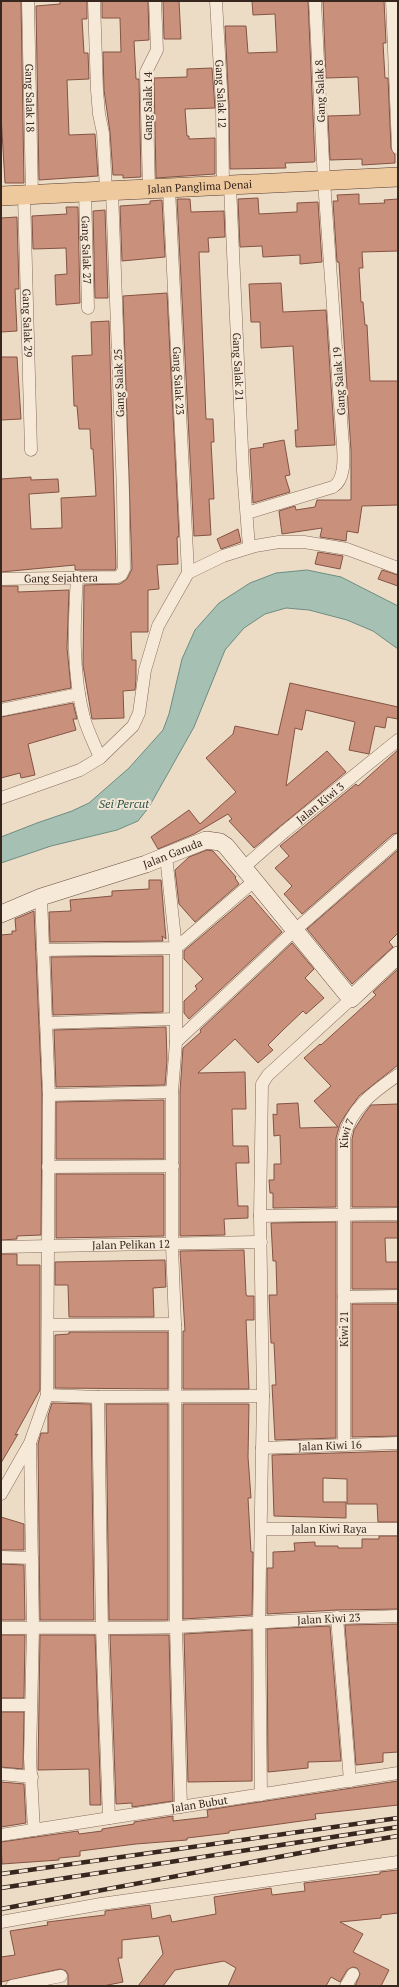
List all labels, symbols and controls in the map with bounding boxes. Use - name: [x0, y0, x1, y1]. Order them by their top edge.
- street label: Gang Salak 12: [212, 59, 229, 128]
- street label: Gang Salak 8: [312, 59, 328, 123]
- street label: Gang Salak 18: [22, 64, 38, 133]
- street label: Gang Salak 14: [141, 72, 155, 140]
- street label: Jalan Panglima Denai: [147, 177, 253, 196]
- street label: Gang Salak 27: [79, 215, 94, 285]
- street label: Gang Salak 29: [20, 288, 35, 358]
- street label: Gang Salak 21: [230, 332, 247, 401]
- street label: Gang Salak 23: [170, 346, 187, 416]
- street label: Gang Salak 19: [330, 346, 348, 416]
- street label: Gang Salak 25: [111, 348, 127, 417]
- street label: Gang Sejahtera: [24, 570, 99, 586]
- street label: Jalan Kiwi 3: [293, 779, 347, 826]
- water label: Sei Percut: [99, 796, 150, 811]
- street label: Jalan Garuda: [141, 835, 205, 872]
- street label: Kiwi 7: [337, 1116, 357, 1148]
- street label: Jalan Pelikan 12: [92, 1237, 170, 1252]
- street label: Kiwi 21: [337, 1311, 351, 1347]
- street label: Jalan Kiwi 16: [298, 1437, 362, 1454]
- street label: Jalan Kiwi Raya: [291, 1522, 367, 1536]
- street label: Jalan Kiwi 23: [297, 1610, 361, 1627]
- street label: Jalan Bubut: [170, 1793, 229, 1815]

